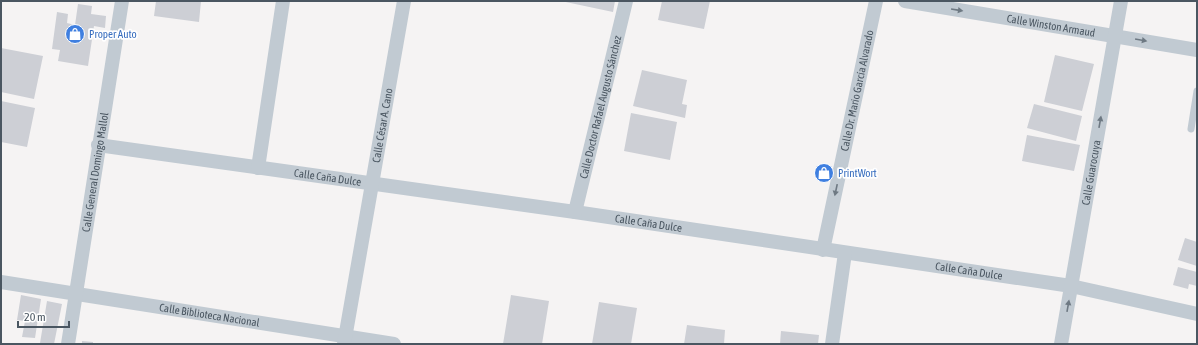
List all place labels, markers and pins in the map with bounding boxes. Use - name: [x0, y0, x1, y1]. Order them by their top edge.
- shop icon: Proper Auto: [64, 23, 86, 45]
- place label: Proper Auto: [89, 28, 137, 40]
- shop icon: PrintWort: [813, 162, 835, 184]
- place label: PrintWort: [838, 167, 877, 179]

